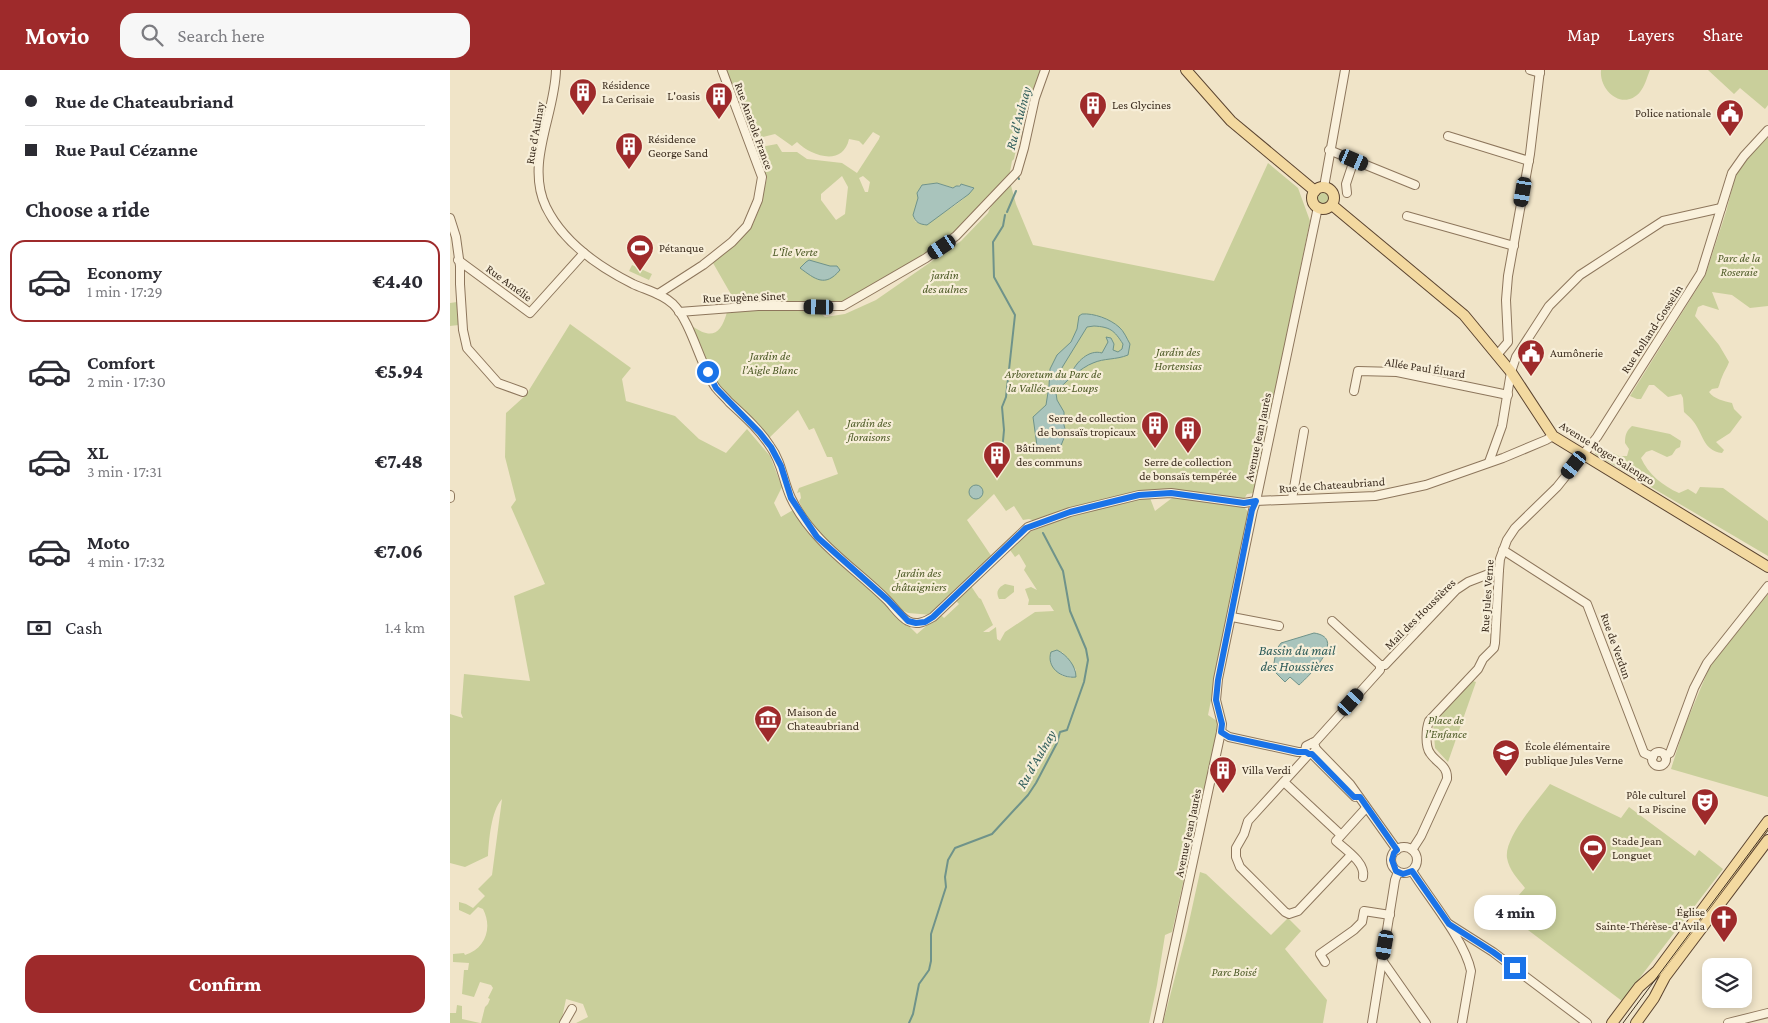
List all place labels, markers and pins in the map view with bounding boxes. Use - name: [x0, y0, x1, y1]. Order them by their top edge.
- building icon: Résidence La Cerisaie: [568, 77, 598, 116]
- place label: Résidence La Cerisaie: [602, 78, 654, 106]
- building icon: L'oasis: [704, 81, 734, 120]
- place label: L'oasis: [667, 89, 700, 103]
- building icon: Les Glycines: [1078, 90, 1108, 129]
- place label: Les Glycines: [1112, 98, 1171, 112]
- public building icon: Police nationale: [1715, 98, 1745, 137]
- place label: Police nationale: [1635, 106, 1711, 120]
- building icon: Résidence George Sand: [614, 131, 644, 170]
- place label: Résidence George Sand: [648, 132, 709, 160]
- sports icon: Pétanque: [625, 233, 655, 272]
- place label: Pétanque: [659, 241, 704, 255]
- public building icon: Aumônerie: [1516, 338, 1546, 377]
- place label: Aumônerie: [1550, 346, 1603, 360]
- building icon: Serre de collection de bonsaïs tropicaux: [1140, 410, 1170, 449]
- place label: Serre de collection de bonsaïs tropicaux: [1037, 411, 1137, 439]
- building icon: Serre de collection de bonsaïs tempérée: [1173, 415, 1203, 454]
- building icon: Bâtiment des communs: [982, 440, 1012, 479]
- place label: Bâtiment des communs: [1016, 441, 1083, 469]
- place label: Serre de collection de bonsaïs tempérée: [1139, 455, 1237, 483]
- museum icon: Maison de Chateaubriand: [753, 704, 783, 743]
- place label: Maison de Chateaubriand: [787, 705, 860, 733]
- school or university icon: École élémentaire publique Jules Verne: [1491, 738, 1521, 777]
- place label: École élémentaire publique Jules Verne: [1525, 739, 1623, 767]
- building icon: Villa Verdi: [1208, 755, 1238, 794]
- place label: Villa Verdi: [1242, 763, 1291, 777]
- theatre icon: Pôle culturel La Piscine: [1690, 787, 1720, 826]
- place label: Pôle culturel La Piscine: [1626, 788, 1686, 816]
- sports icon: Stade Jean Longuet: [1578, 833, 1608, 872]
- place label: Stade Jean Longuet: [1612, 834, 1662, 862]
- church icon: Église Sainte-Thérèse-d'Avila: [1709, 904, 1739, 943]
- place label: Église Sainte-Thérèse-d'Avila: [1596, 905, 1705, 933]

